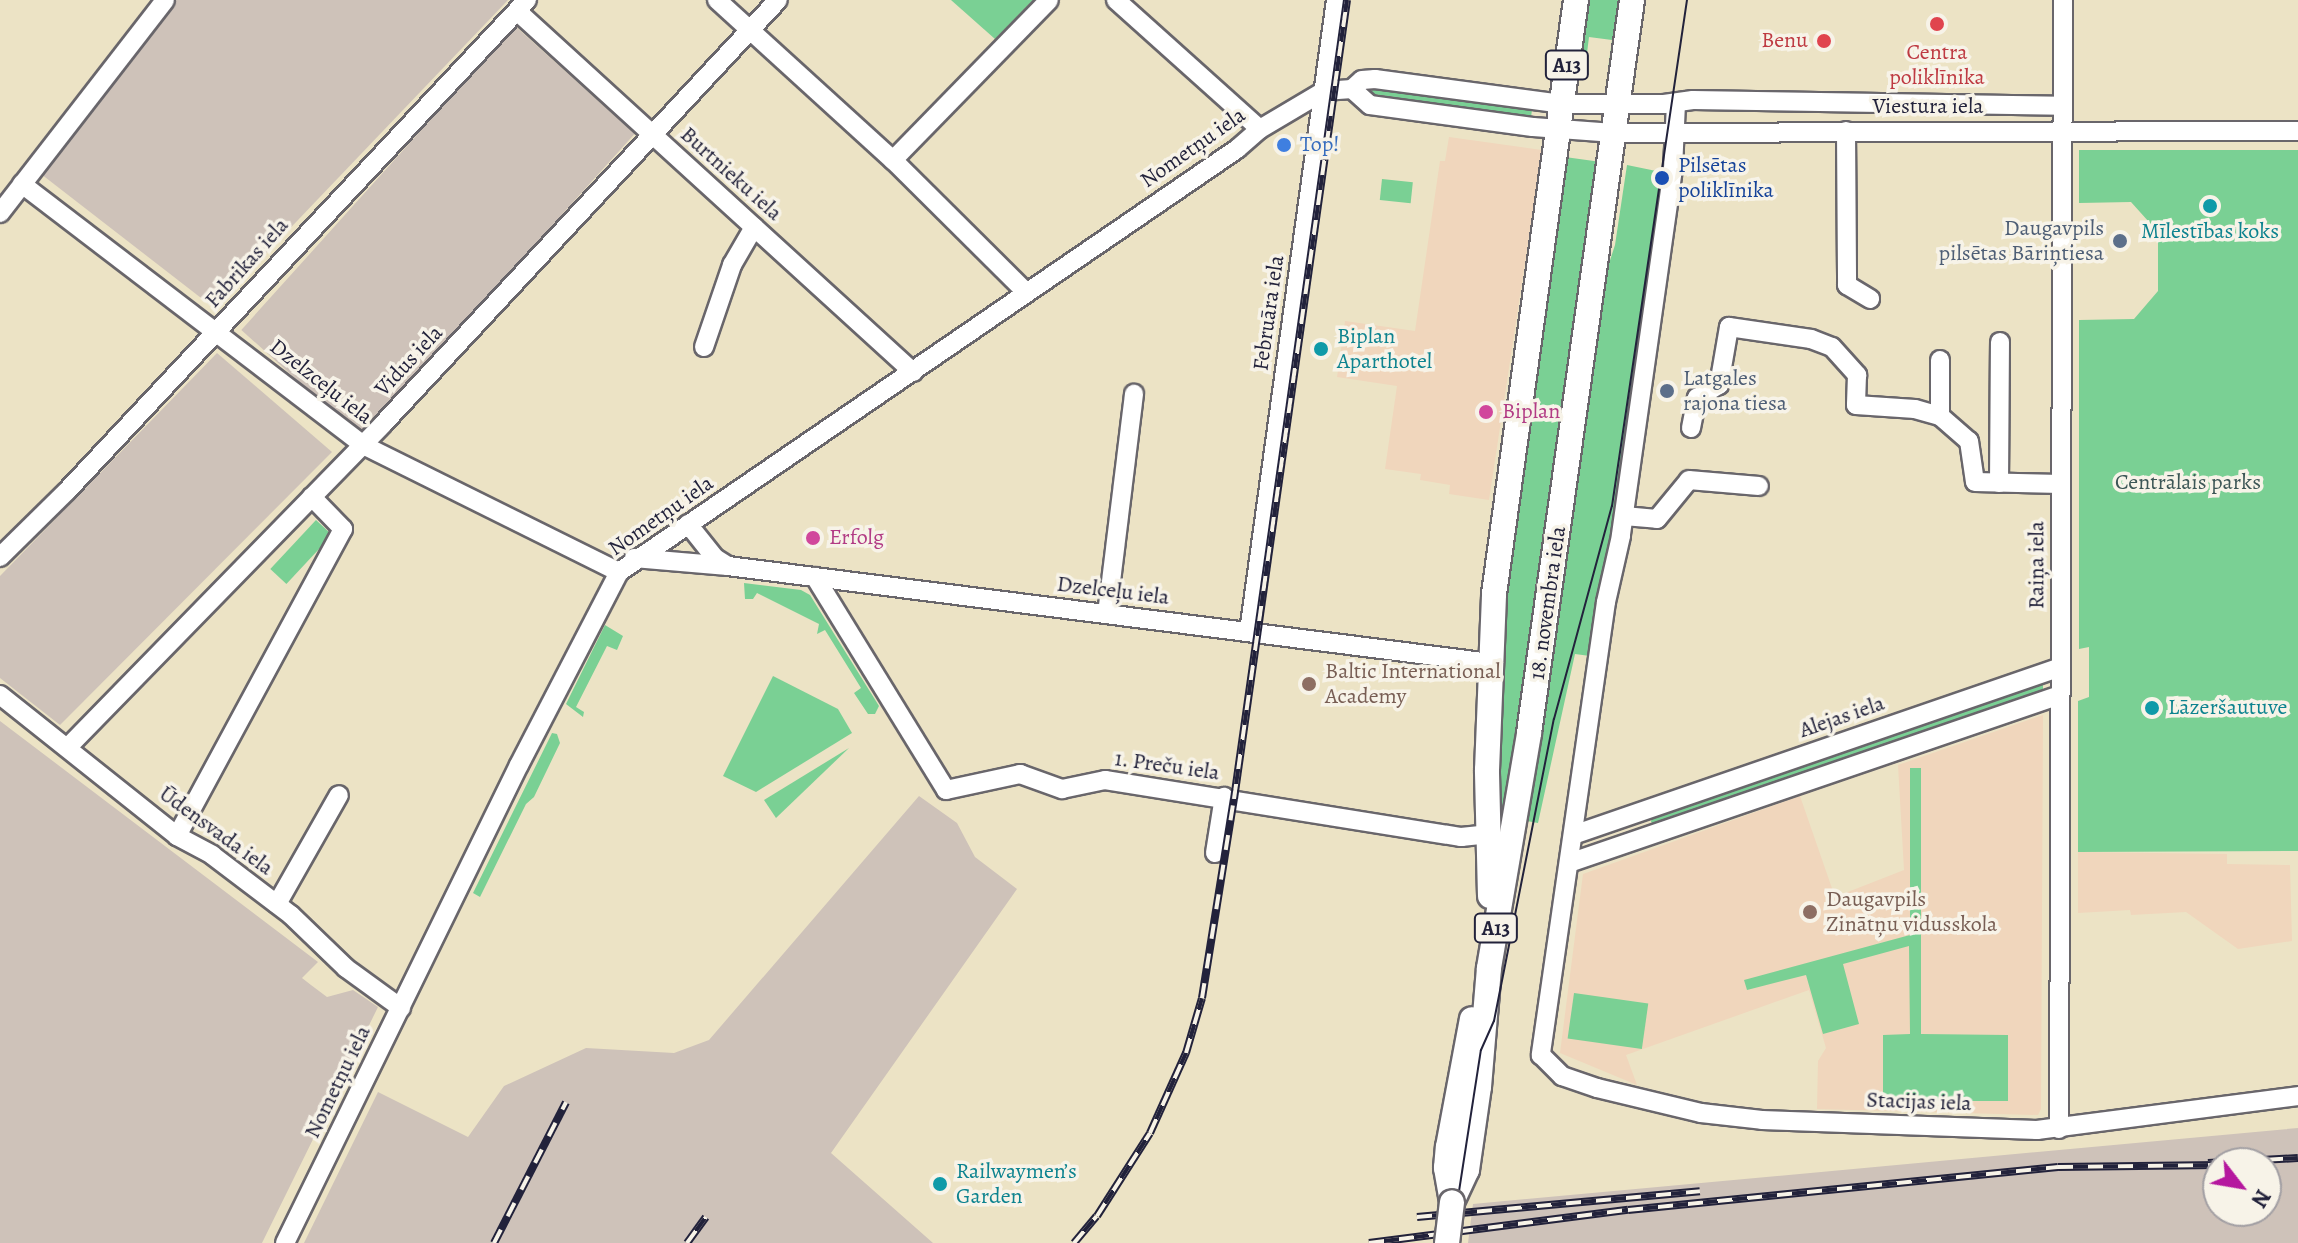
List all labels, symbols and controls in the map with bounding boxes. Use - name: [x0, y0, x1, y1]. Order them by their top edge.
- marker: Centra poliklīnika: [1926, 13, 1948, 35]
- place label: Benu: [1761, 28, 1808, 54]
- marker: Benu: [1815, 32, 1833, 50]
- place label: Centra poliklīnika: [1889, 39, 1985, 90]
- road number: A13: [1543, 49, 1591, 81]
- street label: Viestura iela: [1872, 94, 1984, 120]
- street label: Nometņu iela: [1135, 102, 1251, 194]
- street label: Burtnieku iela: [675, 121, 787, 227]
- place label: Top!: [1300, 132, 1340, 158]
- marker: Top!: [1275, 136, 1293, 154]
- place label: Pilsētas poliklīnika: [1678, 152, 1774, 204]
- marker: Pilsētas poliklīnika: [1653, 169, 1671, 187]
- marker: Mīlestības koks: [2201, 197, 2219, 215]
- street label: Fabrikas iela: [200, 213, 294, 313]
- place label: Daugavpils pilsētas Bāriņtiesa: [1939, 215, 2104, 266]
- place label: Mīlestības koks: [2141, 219, 2279, 245]
- marker: Daugavpils pilsētas Bāriņtiesa: [2111, 232, 2129, 250]
- street label: Februāra iela: [1248, 254, 1290, 372]
- street label: Vidus iela: [370, 320, 448, 402]
- place label: Biplan Aparthotel: [1337, 323, 1432, 374]
- street label: Dzelzceļu iela: [264, 334, 378, 430]
- marker: Biplan Aparthotel: [1312, 340, 1330, 358]
- place label: Latgales rajona tiesa: [1683, 365, 1787, 416]
- marker: Latgales rajona tiesa: [1658, 382, 1676, 400]
- place label: Biplan: [1502, 399, 1560, 425]
- marker: Biplan: [1477, 403, 1495, 421]
- street label: Nometņu iela: [603, 470, 719, 562]
- park label: Centrālais parks: [2115, 470, 2261, 496]
- street label: Raiņa iela: [2024, 521, 2050, 609]
- street label: 18. novembra iela: [1524, 524, 1572, 682]
- place label: Erfolg: [829, 525, 884, 551]
- marker: Erfolg: [804, 529, 822, 547]
- street label: Dzelceļu iela: [1055, 571, 1171, 611]
- place label: Baltic International Academy: [1325, 658, 1501, 710]
- marker: Baltic International Academy: [1300, 675, 1318, 693]
- street label: Alejas iela: [1796, 690, 1888, 744]
- place label: Lāzeršautuve: [2168, 695, 2287, 721]
- marker: Lāzeršautuve: [2143, 699, 2161, 717]
- street label: 1. Preču iela: [1113, 746, 1221, 786]
- street label: Ūdensvada iela: [154, 781, 278, 881]
- place label: Daugavpils Zinātņu vidusskola: [1826, 886, 1997, 938]
- marker: Daugavpils Zinātņu vidusskola: [1801, 903, 1819, 921]
- road number: A13: [1472, 912, 1520, 944]
- street label: Nometņu iela: [299, 1021, 377, 1143]
- street label: Stacijas iela: [1866, 1087, 1972, 1117]
- north arrow: [2202, 1147, 2282, 1227]
- place label: Railwaymen’s Garden: [956, 1158, 1077, 1210]
- marker: Railwaymen’s Garden: [931, 1175, 949, 1193]
- text: N: [2244, 1184, 2278, 1213]

